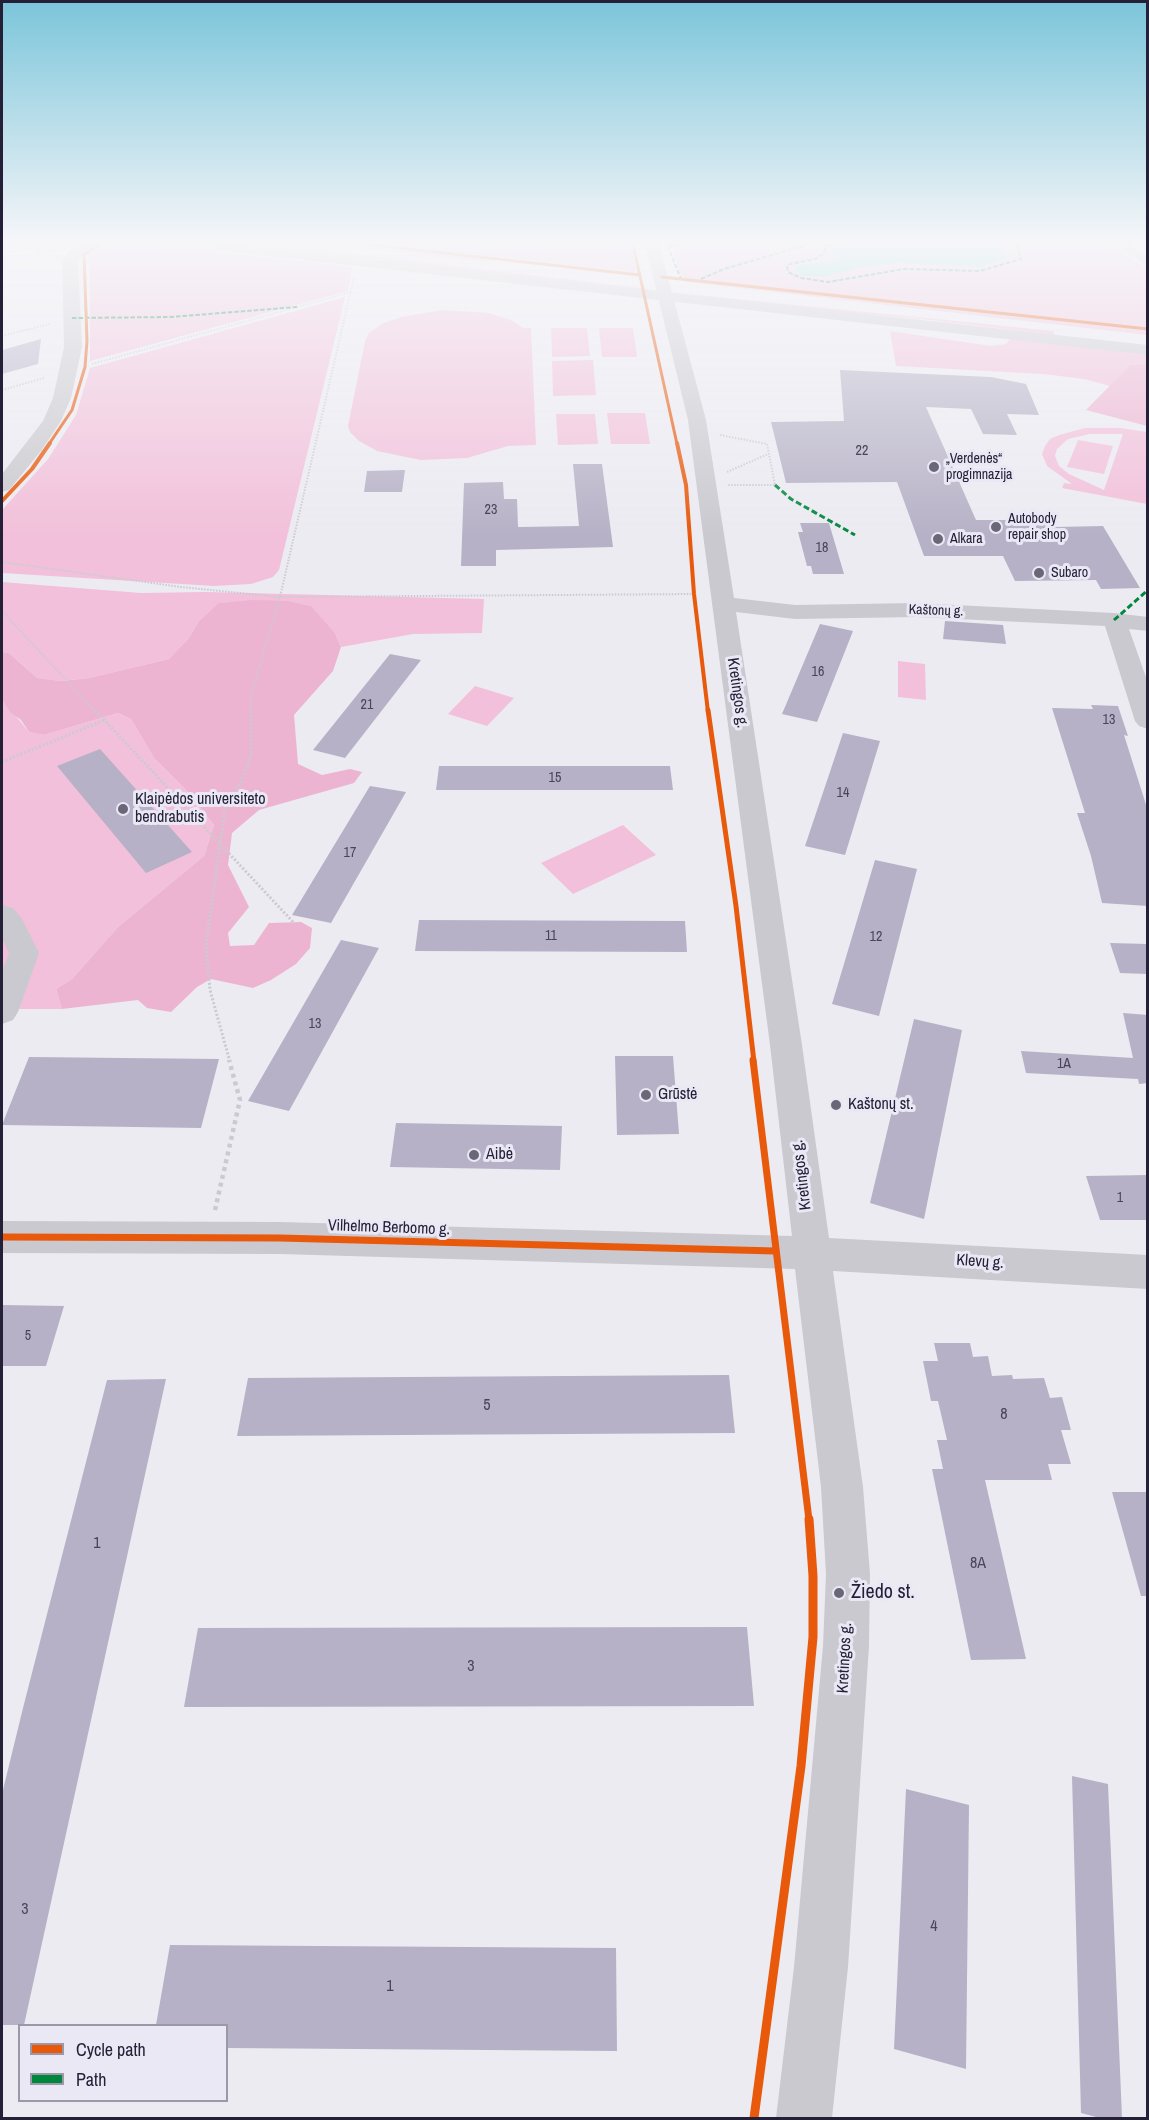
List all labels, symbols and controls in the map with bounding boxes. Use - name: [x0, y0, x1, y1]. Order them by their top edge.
- house number: 22: [856, 443, 868, 459]
- place label: „Verdenės“ progimnazija: [946, 451, 1012, 484]
- marker: „Verdenės“ progimnazija: [927, 460, 941, 474]
- house number: 23: [485, 502, 497, 518]
- place label: Autobody repair shop: [1008, 511, 1066, 544]
- marker: Autobody repair shop: [989, 520, 1003, 534]
- place label: Alkara: [950, 531, 983, 547]
- marker: Alkara: [931, 532, 945, 546]
- house number: 18: [816, 540, 828, 556]
- place label: Subaro: [1051, 565, 1088, 581]
- marker: Subaro: [1032, 566, 1046, 580]
- street label: Kaštonų g.: [908, 602, 964, 620]
- street label: Kretingos g.: [723, 657, 751, 729]
- house number: 16: [812, 664, 824, 680]
- house number: 21: [361, 697, 373, 713]
- house number: 13: [1103, 712, 1115, 728]
- house number: 15: [549, 770, 561, 786]
- house number: 14: [837, 785, 849, 801]
- place label: Klaipėdos universiteto bendrabutis: [135, 790, 266, 828]
- marker: Klaipėdos universiteto bendrabutis: [116, 802, 130, 816]
- house number: 17: [344, 845, 356, 861]
- house number: 11: [545, 928, 557, 944]
- house number: 12: [870, 929, 882, 945]
- house number: 13: [309, 1016, 321, 1032]
- house number: 1A: [1057, 1056, 1071, 1072]
- place label: Grūstė: [658, 1085, 697, 1105]
- marker: Grūstė: [639, 1088, 653, 1102]
- place label: Kaštonų st.: [848, 1095, 914, 1115]
- marker: Kaštonų st.: [829, 1098, 843, 1112]
- street label: Kretingos g.: [788, 1139, 816, 1211]
- place label: Aibė: [486, 1145, 513, 1165]
- marker: Aibė: [467, 1148, 481, 1162]
- house number: 1: [1117, 1190, 1123, 1206]
- street label: Vilhelmo Berbomo g.: [328, 1216, 450, 1240]
- street label: Klevų g.: [956, 1251, 1004, 1273]
- house number: 5: [25, 1328, 31, 1344]
- house number: 5: [483, 1396, 491, 1416]
- house number: 8: [1000, 1405, 1008, 1425]
- house number: 1: [93, 1534, 101, 1554]
- house number: 8A: [970, 1554, 986, 1574]
- place label: Žiedo st.: [851, 1581, 915, 1605]
- marker: Žiedo st.: [832, 1586, 846, 1600]
- street label: Kretingos g.: [834, 1622, 856, 1694]
- house number: 3: [467, 1657, 475, 1677]
- house number: 3: [21, 1900, 29, 1920]
- house number: 4: [930, 1917, 938, 1937]
- house number: 1: [386, 1977, 394, 1997]
- legend: [18, 2024, 228, 2102]
- text: Cycle path: [76, 2037, 146, 2062]
- text: Path: [76, 2067, 106, 2092]

